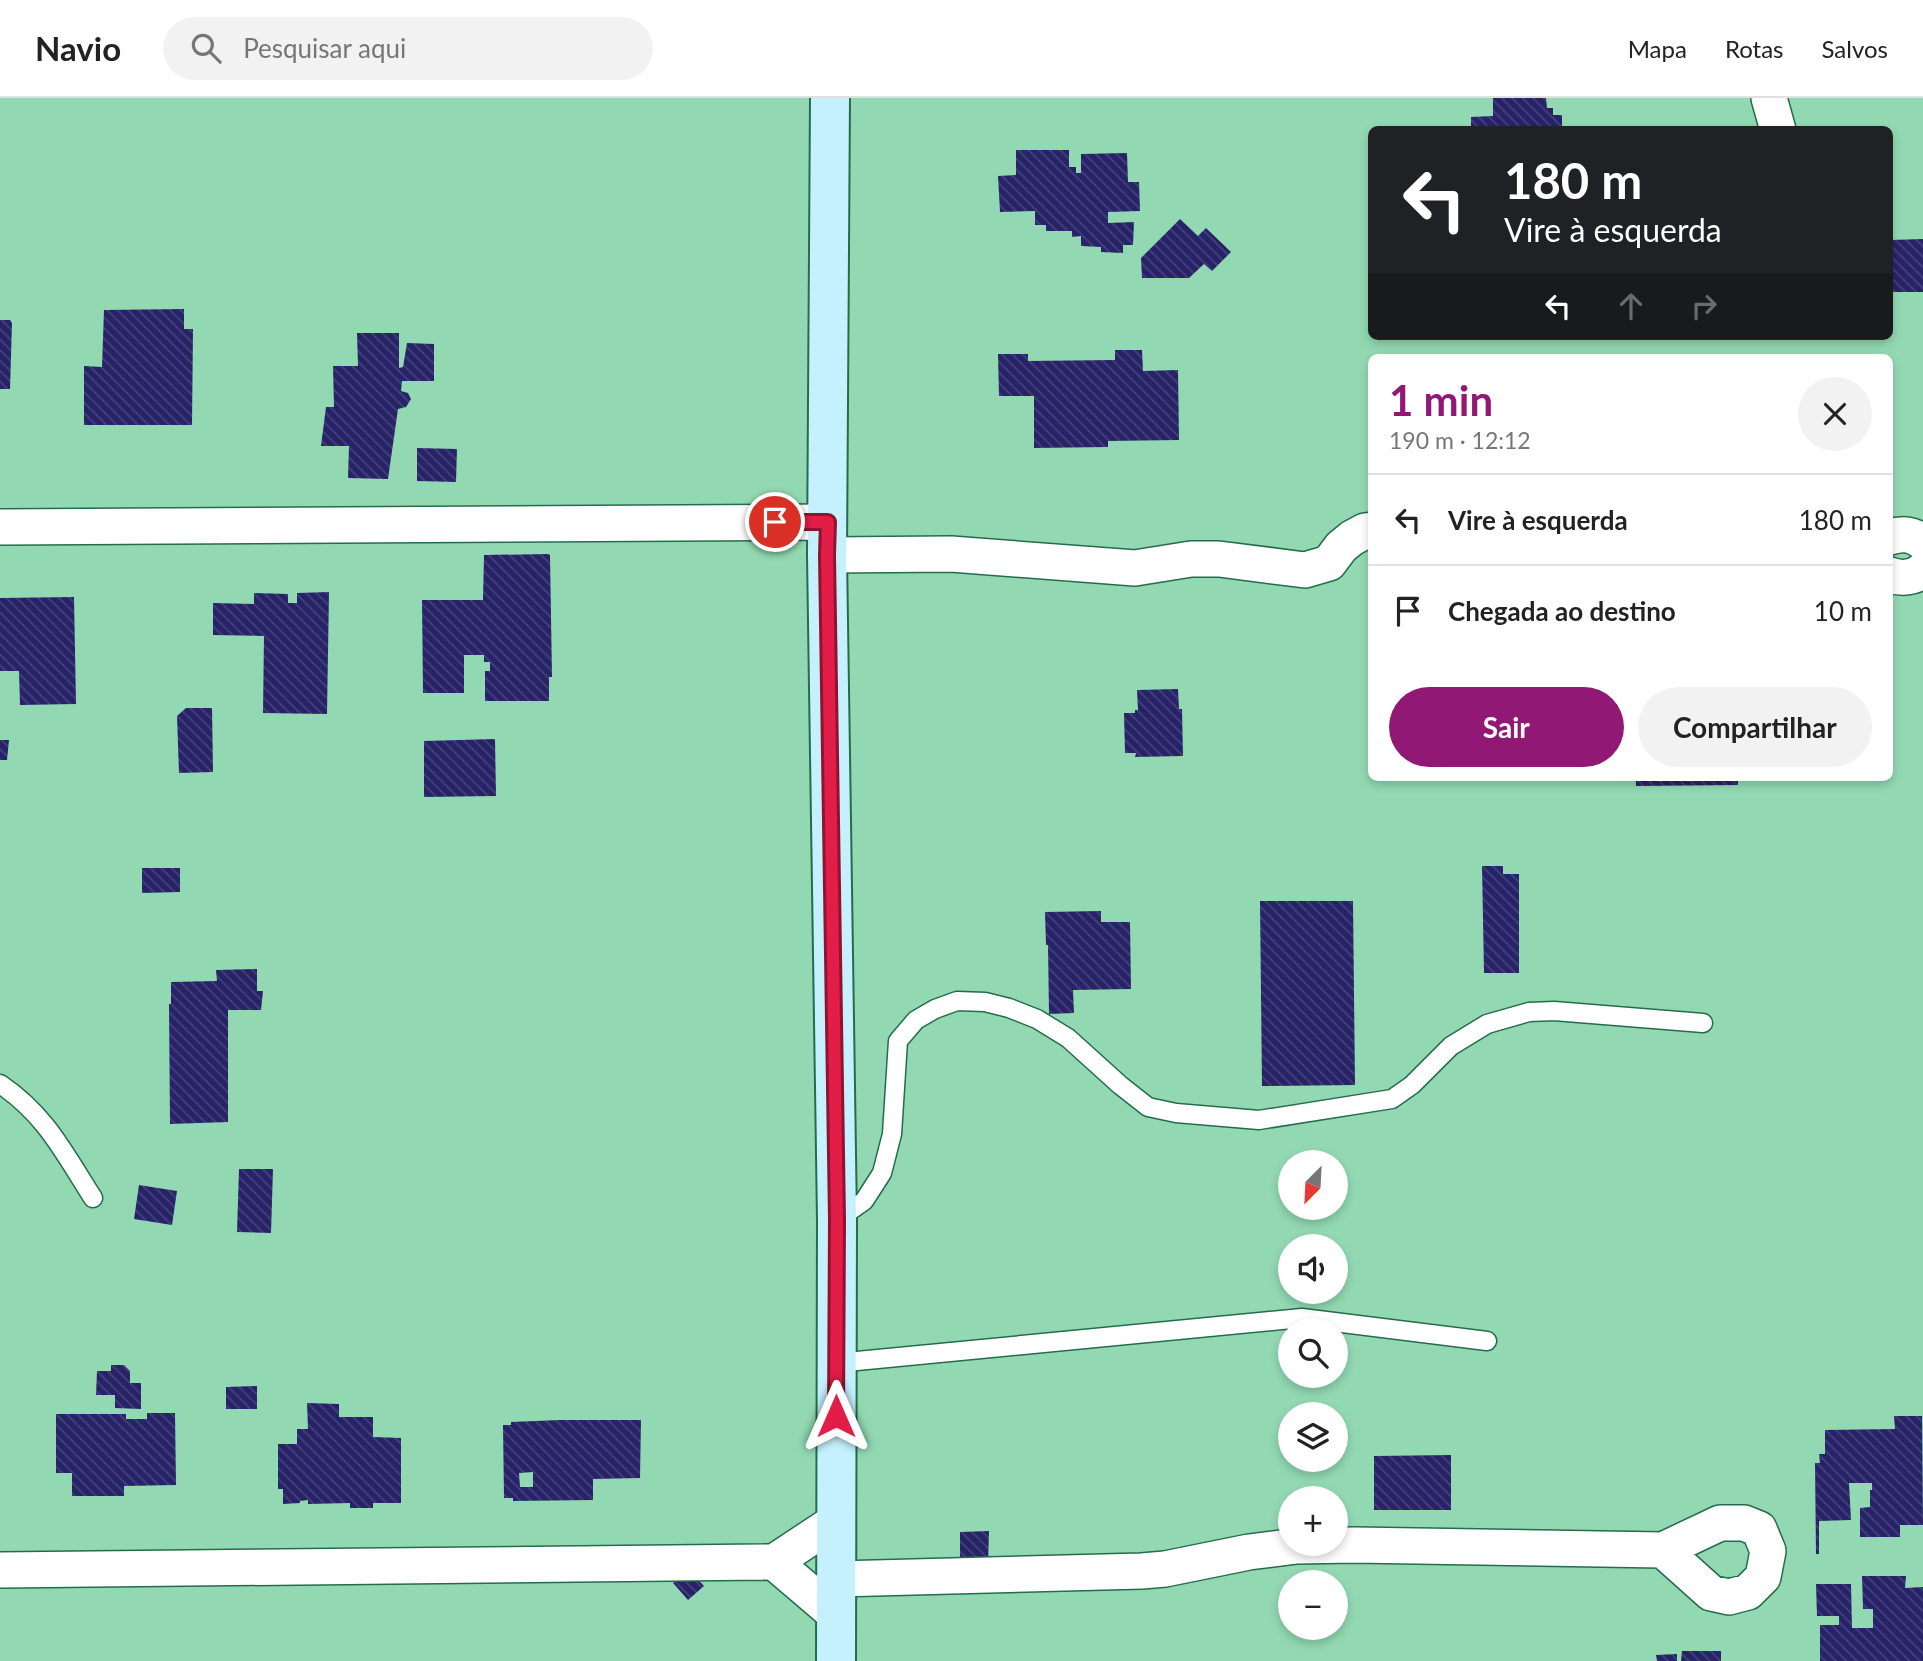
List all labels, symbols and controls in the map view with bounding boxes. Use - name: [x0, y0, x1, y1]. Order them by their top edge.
- search box: [163, 17, 653, 80]
- text: Navio: [35, 28, 121, 68]
- icon: search: [187, 29, 225, 67]
- text: Pesquisar aqui: [243, 32, 406, 64]
- text: Mapa: [1628, 34, 1687, 63]
- text: Rotas: [1725, 34, 1784, 63]
- text: Salvos: [1822, 34, 1888, 63]
- text: 180 m: [1504, 151, 1642, 209]
- icon: left: [1389, 154, 1480, 245]
- text: Vire à esquerda: [1504, 210, 1722, 249]
- icon: left: [1539, 287, 1577, 325]
- icon: ahead: [1612, 287, 1650, 325]
- icon: right: [1685, 287, 1723, 325]
- text: 1 min: [1389, 375, 1493, 425]
- button: close: [1798, 377, 1872, 451]
- text: 190 m · 12:12: [1389, 426, 1531, 454]
- pin: [745, 492, 805, 552]
- icon: left: [1389, 501, 1427, 539]
- icon: arrive: [756, 503, 794, 541]
- text: Vire à esquerda: [1448, 504, 1628, 536]
- text: 180 m: [1799, 504, 1872, 536]
- icon: arrive: [1389, 592, 1427, 630]
- text: Chegada ao destino: [1448, 595, 1676, 627]
- text: 10 m: [1814, 595, 1872, 627]
- button: Sair: [1389, 687, 1624, 767]
- button: Compartilhar: [1638, 687, 1872, 767]
- north arrow: [1278, 1150, 1348, 1220]
- map controls: [1278, 1150, 1348, 1640]
- button: sound: [1278, 1234, 1348, 1304]
- button: search: [1278, 1318, 1348, 1388]
- position arrow: [799, 1379, 873, 1453]
- button: layers: [1278, 1402, 1348, 1472]
- button: +: [1278, 1486, 1348, 1556]
- button: −: [1278, 1570, 1348, 1640]

